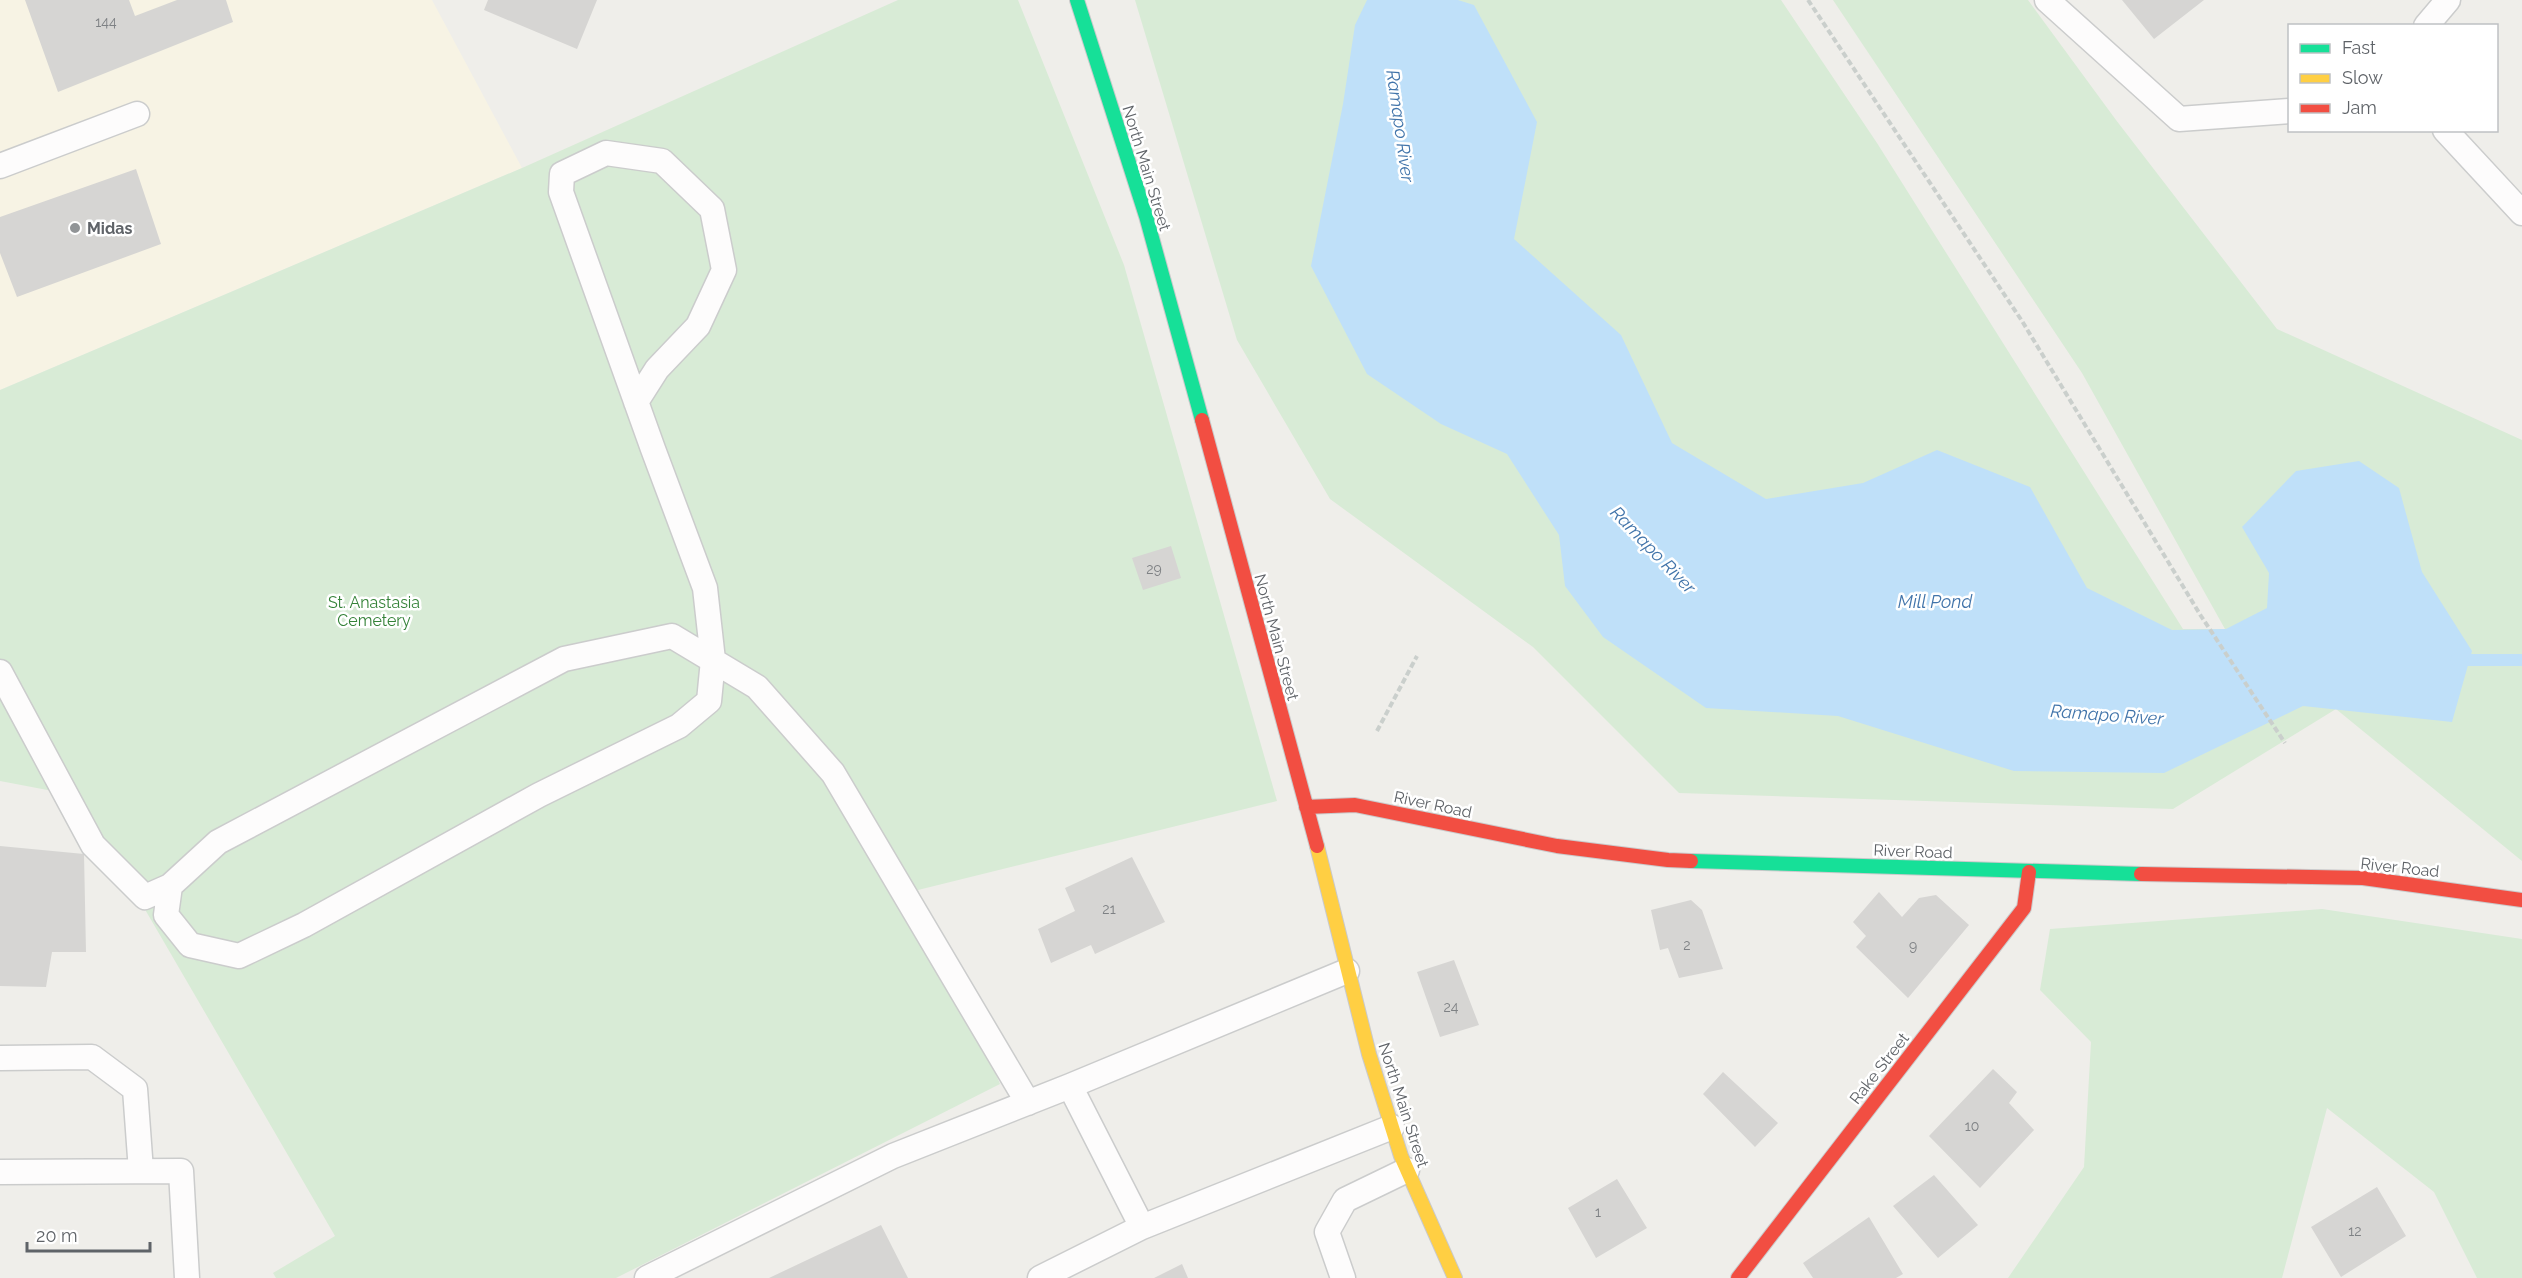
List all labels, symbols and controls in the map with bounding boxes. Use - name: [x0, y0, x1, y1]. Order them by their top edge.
- house number: 144: [95, 14, 117, 30]
- legend: [2288, 24, 2498, 132]
- text: Fast: [2342, 37, 2376, 58]
- text: Slow: [2342, 67, 2383, 88]
- water label: Ramapo River: [1382, 68, 1419, 184]
- text: Jam: [2342, 97, 2377, 118]
- street label: North Main Street: [1118, 103, 1175, 234]
- place label: Midas: [87, 219, 132, 238]
- marker: Midas: [68, 221, 82, 235]
- water label: Ramapo River: [1606, 502, 1701, 598]
- house number: 29: [1146, 561, 1162, 577]
- street label: North Main Street: [1251, 572, 1303, 703]
- water label: Mill Pond: [1898, 591, 1973, 612]
- park label: St. Anastasia Cemetery: [328, 593, 420, 630]
- water label: Ramapo River: [2050, 700, 2165, 729]
- street label: River Road: [1392, 787, 1474, 822]
- street label: River Road: [1873, 841, 1953, 862]
- street label: River Road: [2360, 854, 2440, 881]
- house number: 21: [1102, 901, 1116, 917]
- house number: 2: [1683, 937, 1691, 953]
- house number: 9: [1909, 938, 1917, 954]
- house number: 24: [1444, 999, 1459, 1015]
- street label: Rake Street: [1846, 1029, 1913, 1108]
- street label: North Main Street: [1374, 1040, 1433, 1171]
- house number: 10: [1965, 1118, 1979, 1134]
- house number: 1: [1595, 1204, 1601, 1220]
- scale bar: [27, 1215, 150, 1253]
- house number: 12: [2348, 1223, 2362, 1239]
- text: 20 m: [36, 1225, 78, 1246]

